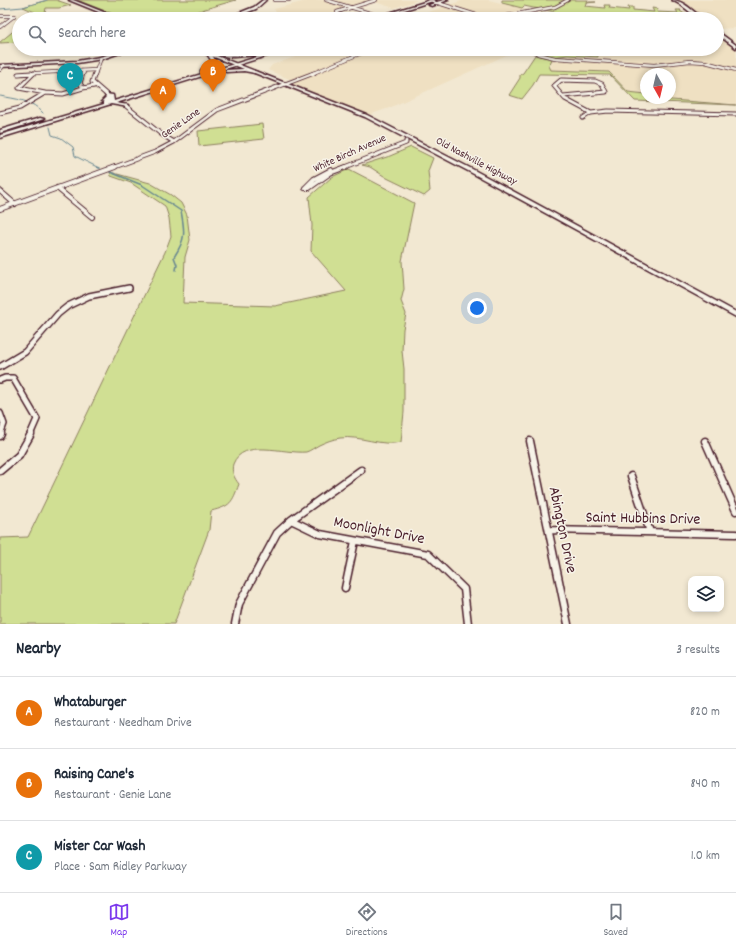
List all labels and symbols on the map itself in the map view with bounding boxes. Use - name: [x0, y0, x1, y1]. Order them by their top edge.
- pin: B: [200, 59, 226, 92]
- pin: C: [57, 63, 83, 96]
- north arrow: [640, 68, 676, 104]
- pin: A: [150, 78, 176, 111]
- street label: Genie Lane: [158, 105, 204, 143]
- street label: White Birch Avenue: [311, 131, 389, 177]
- street label: Old Nashville Highway: [432, 134, 520, 191]
- your location: [467, 298, 487, 318]
- street label: Abington Drive: [542, 485, 582, 575]
- street label: Saint Hubbins Drive: [585, 506, 701, 532]
- street label: Moonlight Drive: [331, 511, 427, 551]

